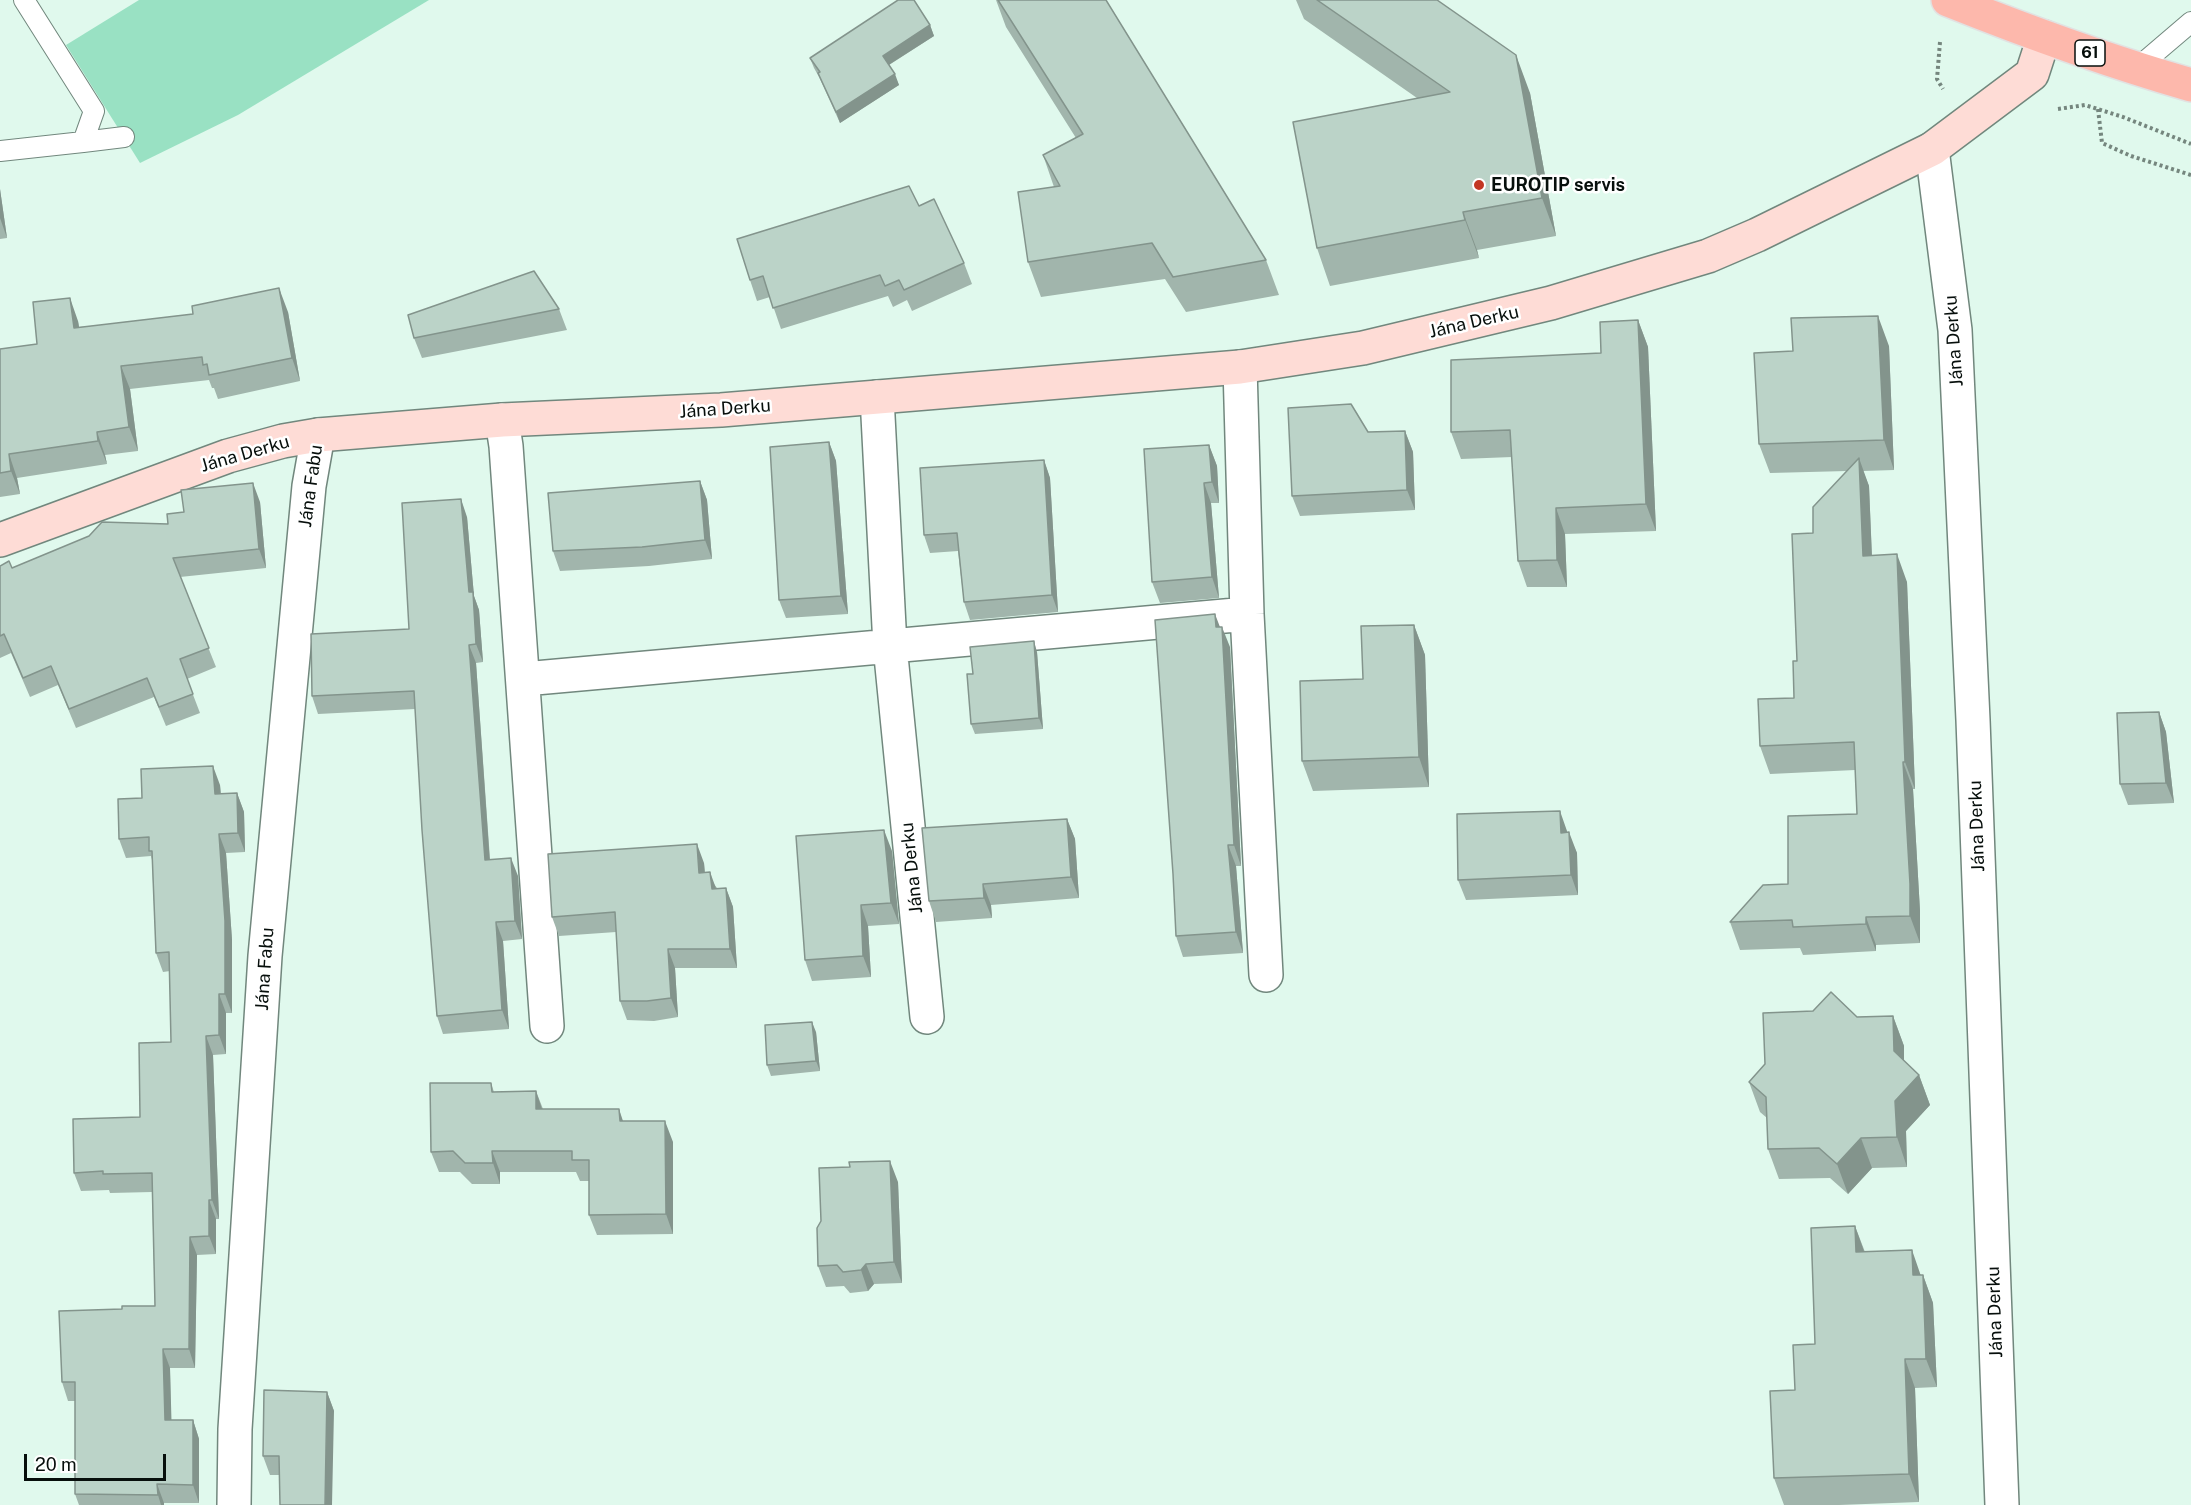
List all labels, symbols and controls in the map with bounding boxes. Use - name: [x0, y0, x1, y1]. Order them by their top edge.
- road number: 61: [2075, 40, 2105, 66]
- place label: EUROTIP servis: [1491, 174, 1625, 196]
- marker: EUROTIP servis: [1472, 178, 1486, 192]
- street label: Jána Derku: [1940, 295, 1968, 387]
- street label: Jána Derku: [1427, 301, 1521, 343]
- street label: Jána Derku: [679, 395, 771, 423]
- street label: Jána Derku: [198, 431, 292, 477]
- street label: Jána Fabu: [295, 443, 327, 529]
- street label: Jána Derku: [1965, 780, 1989, 872]
- street label: Jána Derku: [896, 821, 928, 915]
- street label: Jána Fabu: [251, 927, 279, 1011]
- street label: Jána Derku: [1983, 1266, 2007, 1358]
- scale bar: [27, 1442, 170, 1480]
- text: 20 m: [35, 1454, 77, 1475]

